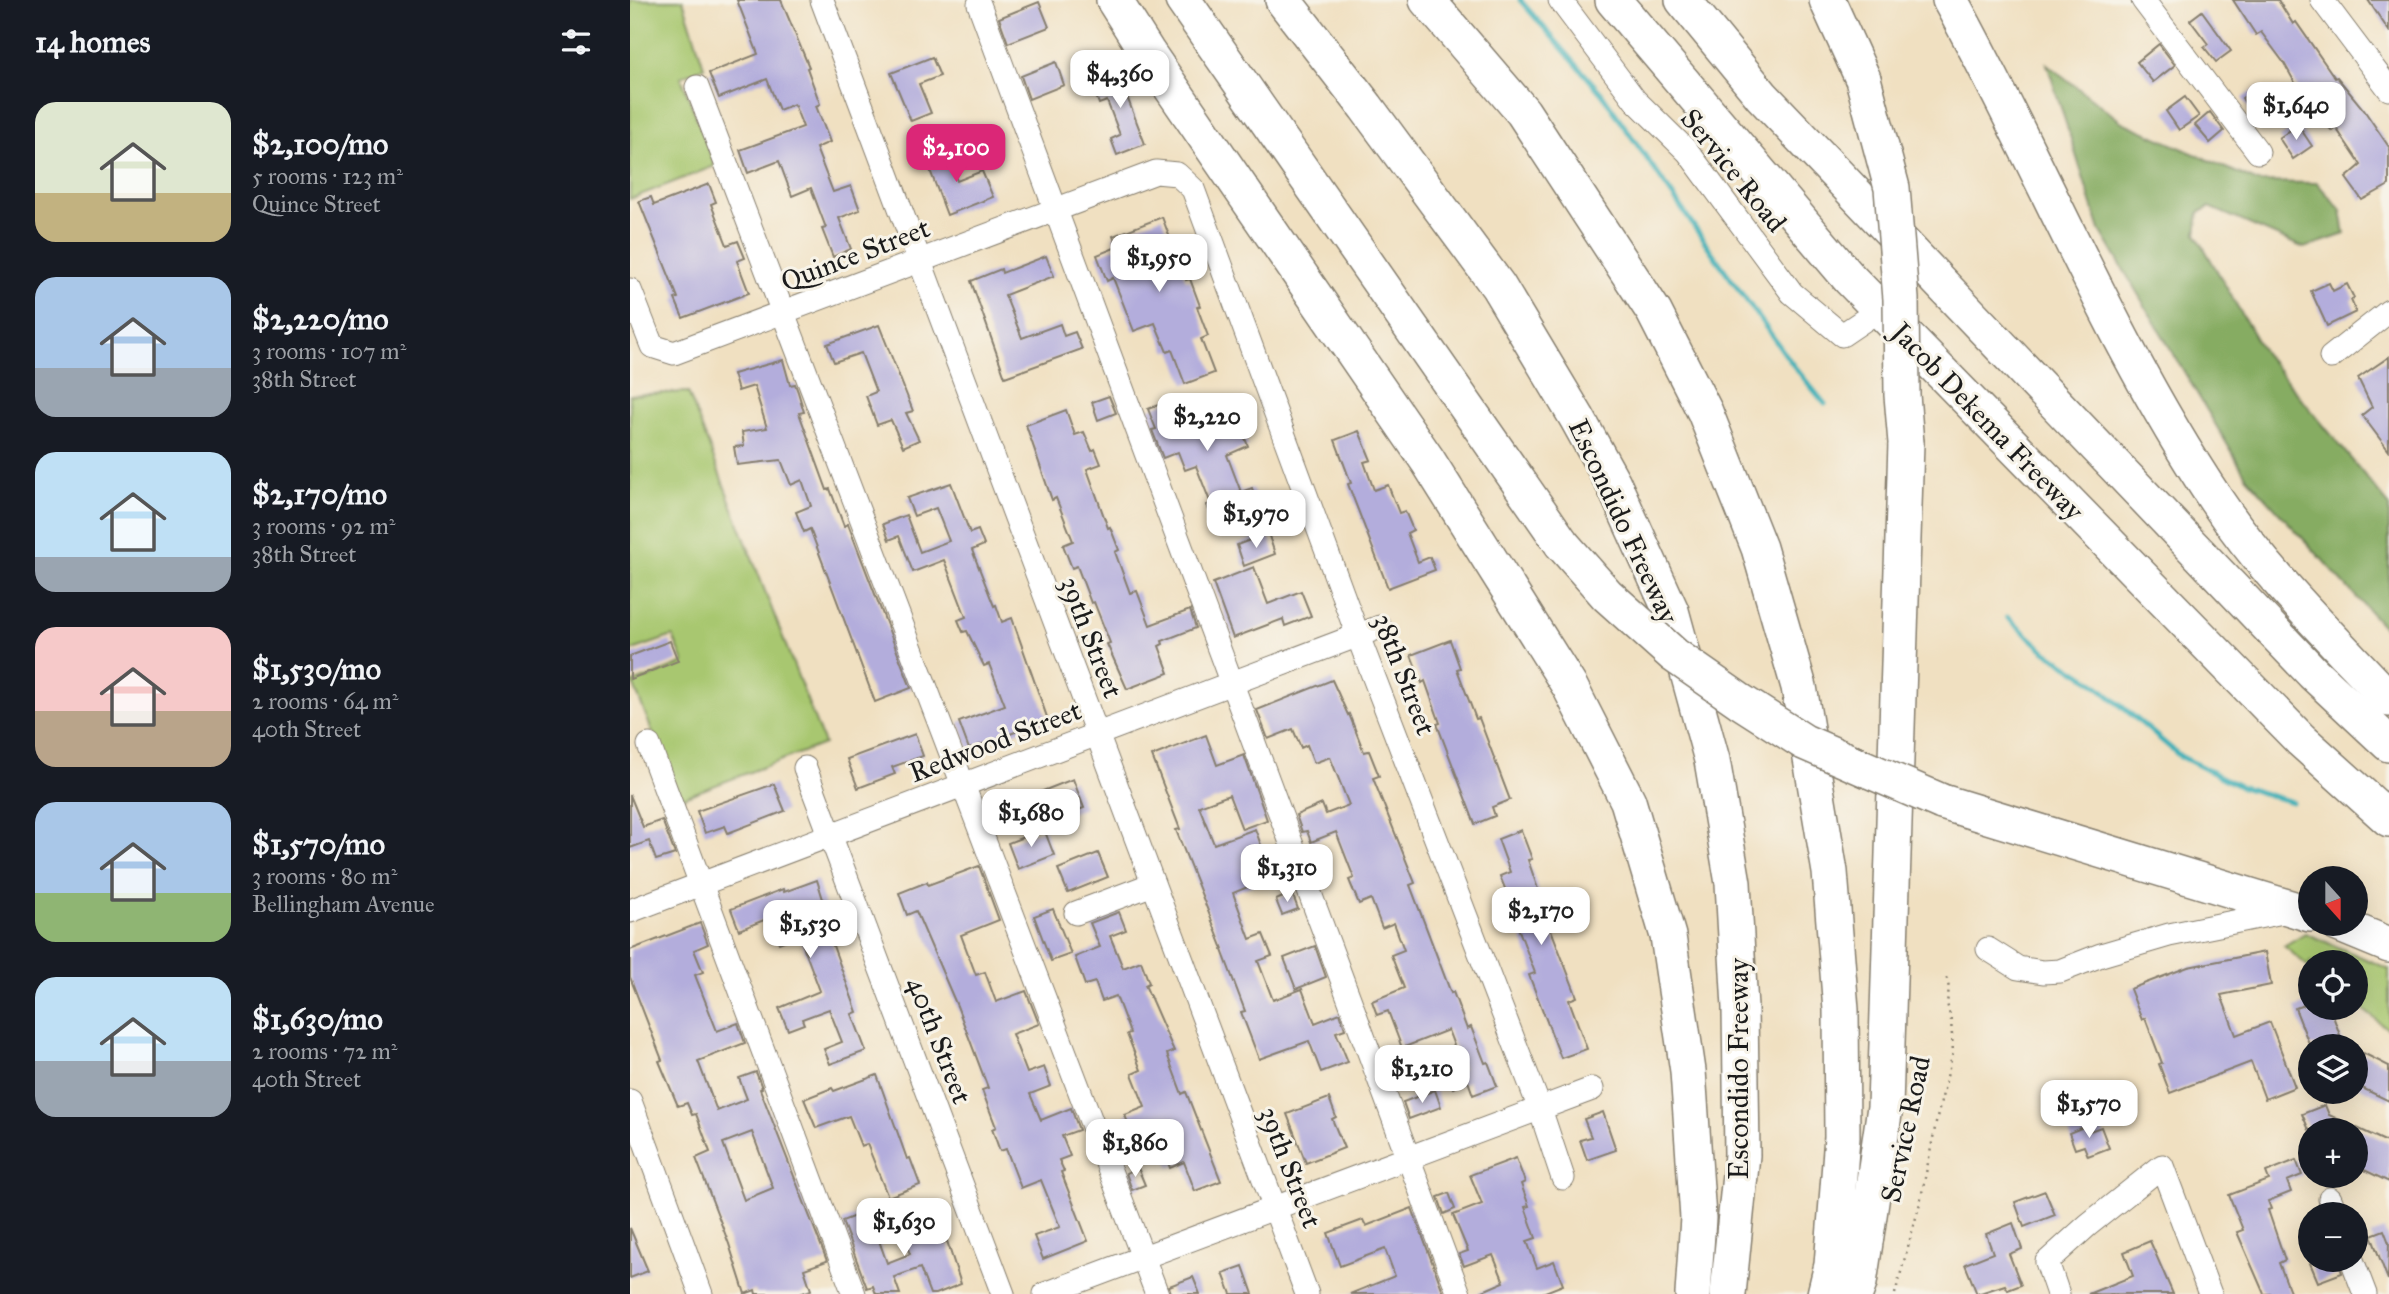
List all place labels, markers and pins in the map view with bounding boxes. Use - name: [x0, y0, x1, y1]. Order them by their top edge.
- pin: $4,360: [1063, 50, 1177, 110]
- pin: $1,640: [2239, 82, 2353, 142]
- pin: $2,100: [899, 124, 1013, 184]
- pin: $1,950: [1102, 234, 1216, 294]
- pin: $2,220: [1150, 393, 1264, 453]
- pin: $1,970: [1199, 490, 1313, 550]
- pin: $1,680: [974, 790, 1088, 849]
- pin: $1,310: [1230, 844, 1344, 904]
- pin: $2,170: [1484, 888, 1598, 947]
- pin: $1,530: [753, 900, 867, 960]
- pin: $1,210: [1365, 1046, 1479, 1105]
- pin: $1,570: [2032, 1080, 2146, 1140]
- pin: $1,860: [1078, 1120, 1192, 1179]
- pin: $1,630: [847, 1198, 961, 1258]

